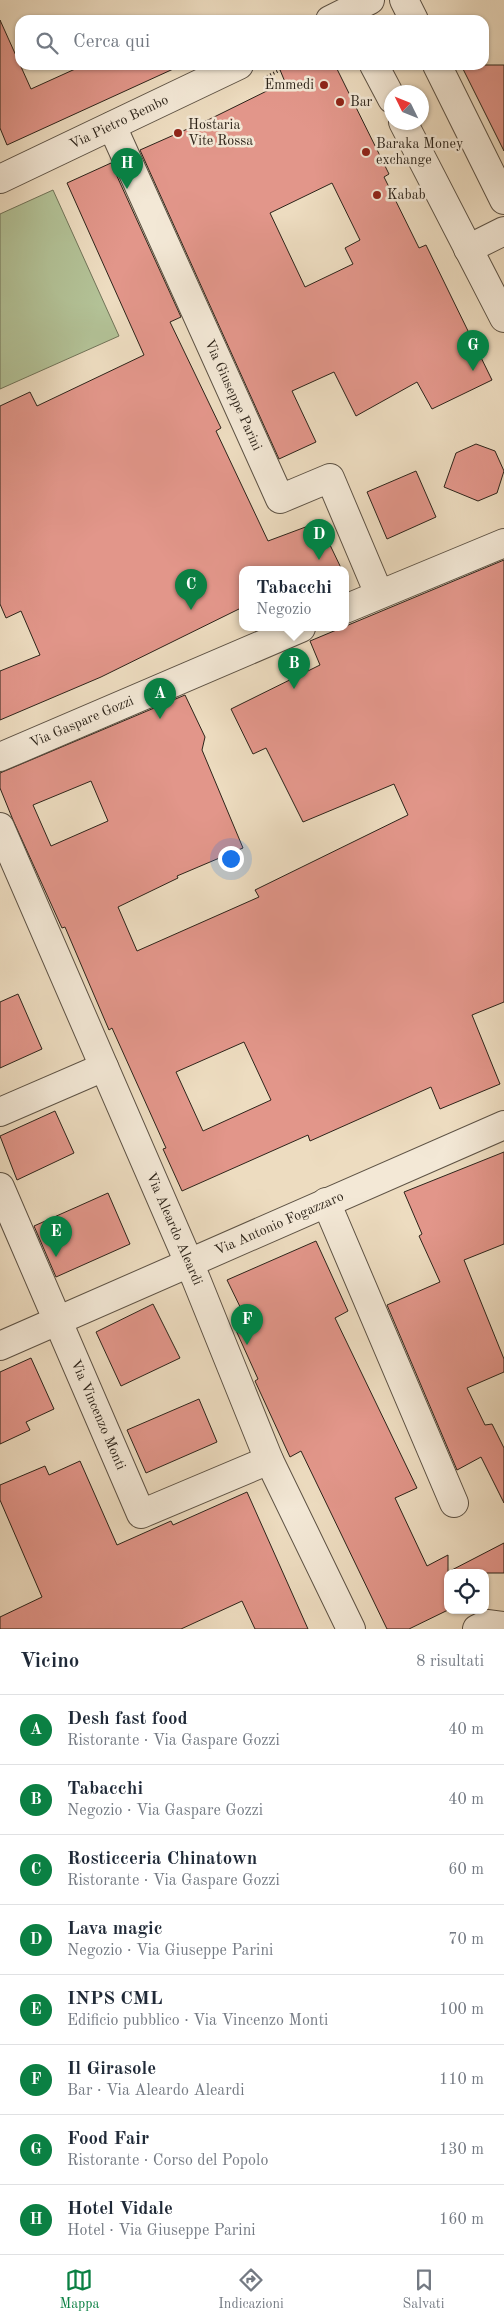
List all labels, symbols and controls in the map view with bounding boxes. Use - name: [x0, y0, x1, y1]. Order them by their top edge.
- search box: [15, 15, 489, 70]
- icon: search: [33, 29, 61, 57]
- text: Cerca qui: [73, 33, 150, 52]
- place label: Emmedi: [265, 78, 314, 92]
- marker: Emmedi: [318, 79, 330, 91]
- north arrow: [384, 85, 429, 130]
- street label: Via Pietro Bembo: [68, 93, 171, 152]
- place label: Bar: [350, 95, 373, 109]
- marker: Bar: [334, 96, 346, 108]
- place label: Hostaria Vite Rossa: [188, 118, 253, 148]
- marker: Hostaria Vite Rossa: [172, 127, 184, 139]
- place label: Baraka Money exchange: [376, 137, 464, 167]
- marker: Baraka Money exchange: [360, 146, 372, 158]
- pin: H: [111, 148, 143, 189]
- place label: Kabab: [387, 188, 426, 202]
- marker: Kabab: [371, 189, 383, 201]
- pin: G: [457, 330, 489, 371]
- street label: Via Giuseppe Parini: [202, 337, 264, 453]
- pin: D: [303, 519, 335, 560]
- popup: [239, 566, 349, 631]
- pin: C: [175, 569, 207, 610]
- text: Tabacchi: [256, 579, 332, 598]
- text: Negozio: [256, 602, 312, 618]
- pin: B: [278, 648, 310, 689]
- pin: A: [144, 678, 176, 719]
- street label: Via Gaspare Gozzi: [28, 693, 136, 750]
- your location: [218, 846, 244, 872]
- street label: Via Aleardo Aleardi: [144, 1170, 205, 1287]
- street label: Via Antonio Fogazzaro: [213, 1189, 346, 1258]
- pin: E: [40, 1216, 72, 1257]
- pin: F: [231, 1304, 263, 1345]
- street label: Via Vincenzo Monti: [68, 1358, 128, 1472]
- map controls: [444, 1569, 489, 1614]
- button: locate: [444, 1569, 489, 1614]
- text: Vicino: [20, 1651, 79, 1672]
- text: 8 risultati: [416, 1654, 484, 1670]
- text: Desh fast food: [67, 1710, 188, 1729]
- text: A: [30, 1722, 42, 1738]
- text: 40 m: [448, 1722, 484, 1738]
- text: Ristorante · Via Gaspare Gozzi: [67, 1733, 280, 1749]
- text: Tabacchi: [67, 1780, 143, 1799]
- text: B: [30, 1792, 42, 1808]
- text: 40 m: [448, 1792, 484, 1808]
- text: Negozio · Via Gaspare Gozzi: [67, 1803, 263, 1819]
- text: Rosticceria Chinatown: [67, 1850, 257, 1869]
- text: C: [31, 1862, 41, 1878]
- text: 60 m: [448, 1862, 484, 1878]
- text: Ristorante · Via Gaspare Gozzi: [67, 1873, 280, 1889]
- text: Lava magic: [67, 1920, 163, 1939]
- text: D: [30, 1932, 42, 1948]
- text: 70 m: [448, 1932, 484, 1948]
- text: Negozio · Via Giuseppe Parini: [67, 1943, 273, 1959]
- text: INPS CML: [67, 1990, 163, 2009]
- text: E: [30, 2002, 42, 2018]
- text: 100 m: [439, 2002, 484, 2018]
- text: Edificio pubblico · Via Vincenzo Monti: [67, 2013, 328, 2029]
- text: Il Girasole: [67, 2060, 156, 2079]
- text: F: [31, 2072, 41, 2088]
- text: 110 m: [439, 2072, 484, 2088]
- text: Bar · Via Aleardo Aleardi: [67, 2083, 244, 2099]
- text: Food Fair: [67, 2130, 149, 2149]
- text: G: [30, 2142, 42, 2158]
- text: 130 m: [439, 2142, 484, 2158]
- text: Ristorante · Corso del Popolo: [67, 2153, 268, 2169]
- text: Hotel Vidale: [67, 2200, 173, 2219]
- text: H: [29, 2212, 43, 2228]
- text: 160 m: [439, 2212, 484, 2228]
- text: Hotel · Via Giuseppe Parini: [67, 2223, 256, 2239]
- tab: Mappa: [59, 2266, 100, 2313]
- tab: Indicazioni: [218, 2266, 284, 2313]
- tab: Salvati: [403, 2266, 445, 2313]

